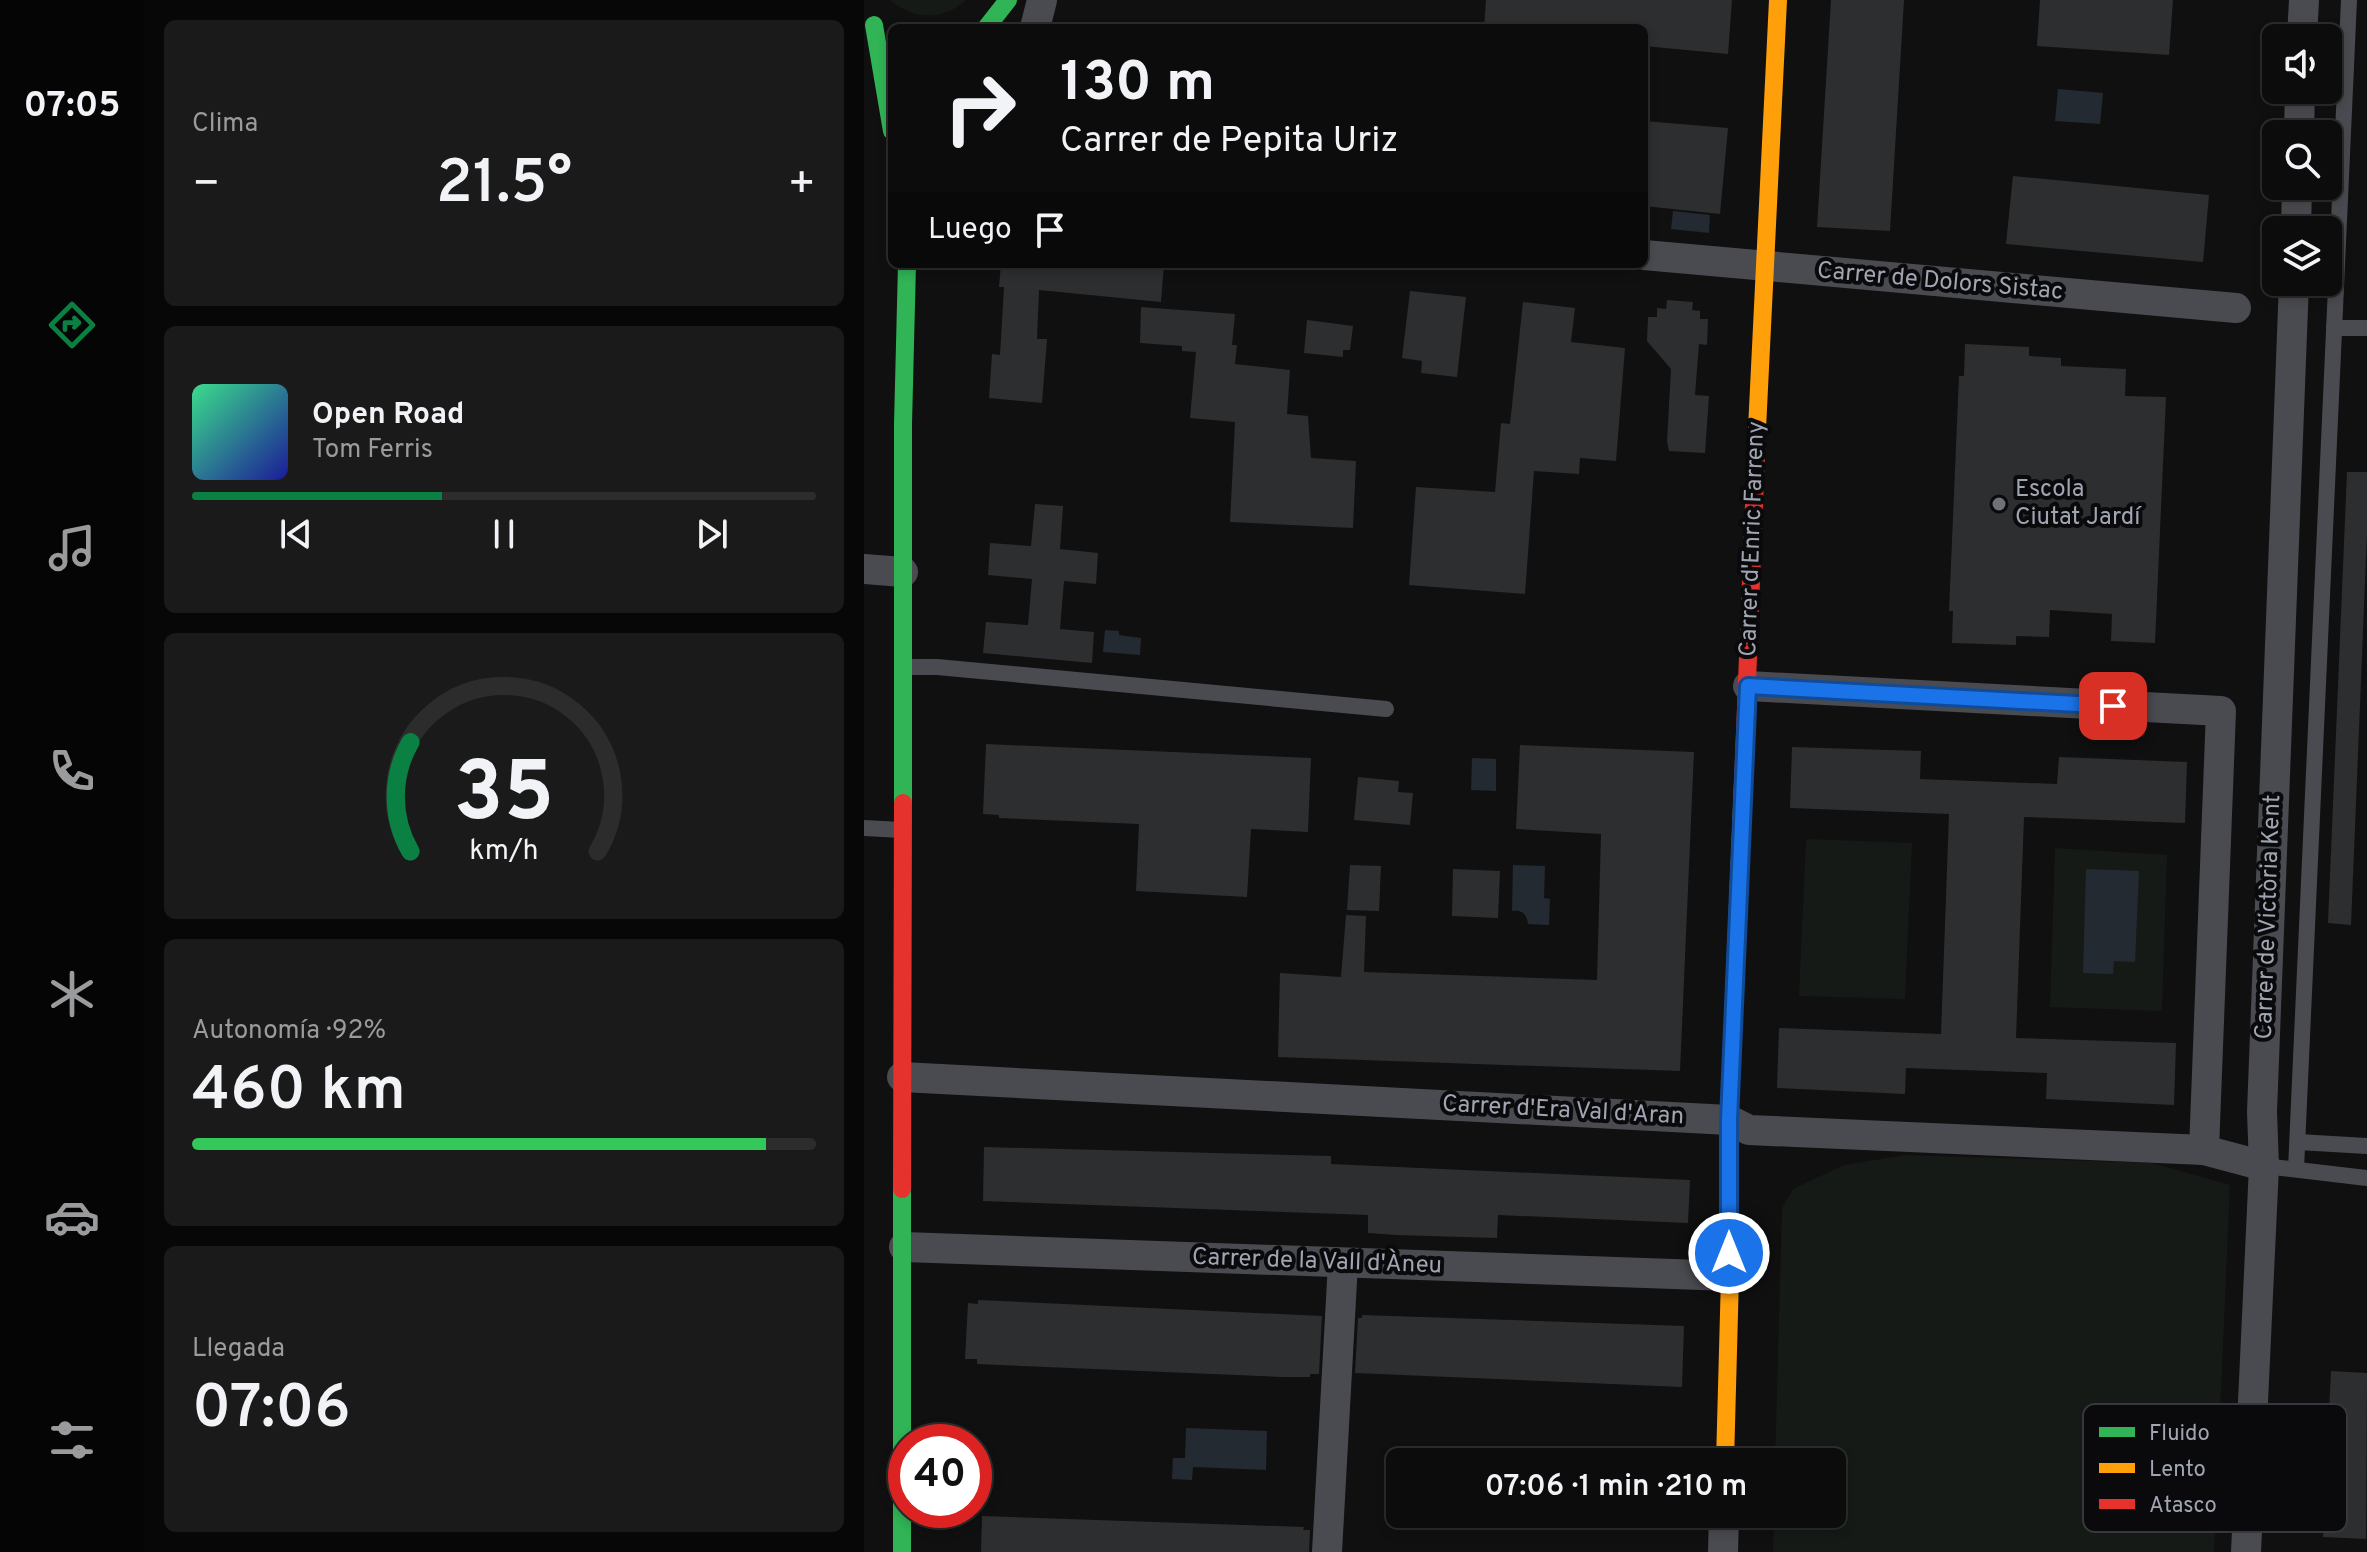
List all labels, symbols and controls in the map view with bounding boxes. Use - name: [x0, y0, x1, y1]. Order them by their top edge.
- map controls: [2262, 24, 2342, 296]
- button: sound: [2262, 24, 2342, 104]
- text: 130 m: [1060, 50, 1215, 120]
- icon: right: [928, 56, 1032, 160]
- text: 07:05: [24, 84, 120, 130]
- text: Clima: [192, 108, 258, 141]
- text: Carrer de Pepita Uriz: [1060, 119, 1398, 165]
- button: search: [2262, 120, 2342, 200]
- text: 21.5°: [436, 148, 572, 224]
- text: −: [192, 158, 220, 214]
- text: +: [788, 158, 816, 214]
- icon: arrive: [1028, 208, 1072, 252]
- text: Luego: [928, 212, 1012, 249]
- button: layers: [2262, 216, 2342, 296]
- street label: Carrer de Dolors Sistac: [1816, 256, 2064, 308]
- icon: directions: [44, 297, 100, 353]
- text: Open Road: [312, 397, 464, 434]
- street label: Carrer d'Enric Farreny: [1734, 421, 1772, 657]
- text: Tom Ferris: [312, 434, 433, 467]
- place label: Escola Ciutat Jardí: [2015, 475, 2142, 533]
- marker: Escola Ciutat Jardí: [1990, 495, 2008, 513]
- icon: previous: [274, 512, 318, 556]
- icon: pause: [482, 512, 526, 556]
- icon: next: [690, 512, 734, 556]
- icon: music: [44, 520, 100, 576]
- pin: [2079, 672, 2147, 740]
- icon: arrive: [2091, 684, 2135, 728]
- icon: phone: [44, 743, 100, 799]
- text: 35: [454, 745, 554, 850]
- street label: Carrer de Victòria Kent: [2250, 794, 2288, 1040]
- text: km/h: [469, 834, 539, 870]
- icon: climate: [44, 966, 100, 1022]
- text: Autonomía · 92%: [192, 1015, 386, 1048]
- text: 460 km: [192, 1055, 406, 1131]
- street label: Carrer d'Era Val d'Aran: [1441, 1090, 1685, 1132]
- icon: car: [44, 1189, 100, 1245]
- position arrow: [1687, 1211, 1771, 1295]
- street label: Carrer de la Vall d'Àneu: [1191, 1241, 1443, 1281]
- text: Llegada: [192, 1333, 285, 1366]
- text: 07:06: [192, 1373, 351, 1449]
- legend: [2083, 1404, 2347, 1532]
- icon: filters: [44, 1412, 100, 1468]
- text: Fluido: [2149, 1421, 2210, 1448]
- speed limit sign: 40: [888, 1424, 992, 1528]
- text: Lento: [2149, 1457, 2206, 1484]
- text: 07:06 · 1 min · 210 m: [1485, 1469, 1747, 1506]
- text: Atasco: [2149, 1493, 2217, 1520]

